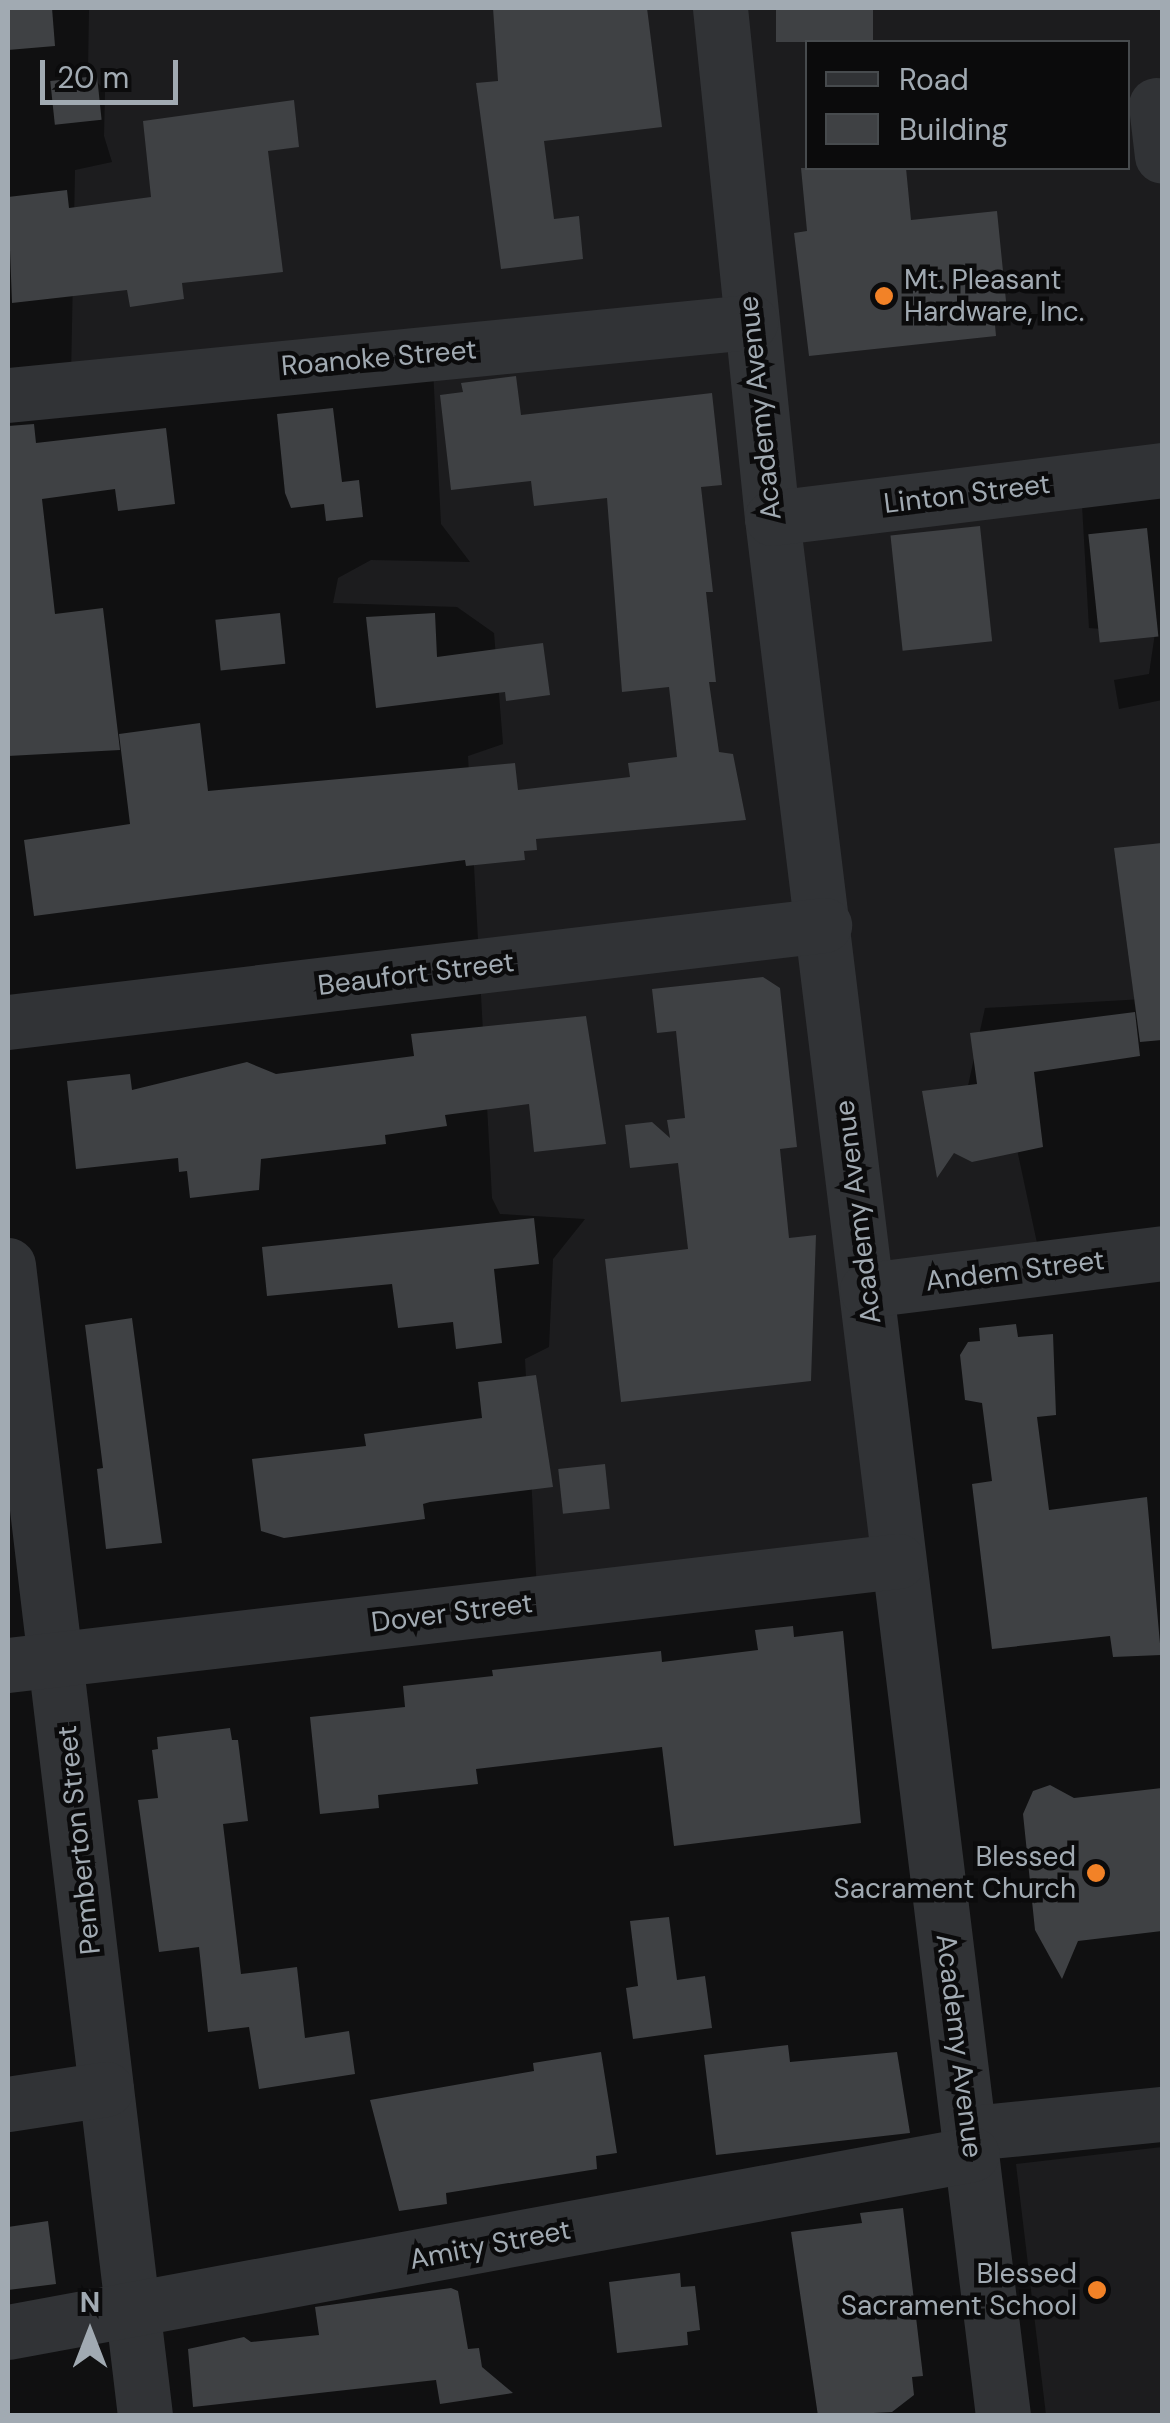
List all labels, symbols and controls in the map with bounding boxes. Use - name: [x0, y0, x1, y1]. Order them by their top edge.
- scale bar: [45, 40, 182, 102]
- legend: [805, 40, 1130, 170]
- text: 20 m: [57, 58, 129, 97]
- text: Road: [899, 60, 969, 99]
- text: Building: [899, 110, 1008, 149]
- place label: Mt. Pleasant Hardware, Inc.: [904, 263, 1084, 329]
- marker: Mt. Pleasant Hardware, Inc.: [873, 285, 895, 307]
- street label: Academy Avenue: [732, 294, 788, 522]
- street label: Roanoke Street: [280, 333, 478, 383]
- street label: Linton Street: [882, 467, 1052, 521]
- street label: Beaufort Street: [316, 945, 516, 1003]
- street label: Academy Avenue: [828, 1098, 888, 1326]
- street label: Andem Street: [924, 1243, 1106, 1299]
- street label: Dover Street: [369, 1586, 535, 1640]
- street label: Pemberton Street: [50, 1724, 108, 1956]
- place label: Blessed Sacrament Church: [833, 1840, 1076, 1906]
- marker: Blessed Sacrament Church: [1085, 1862, 1107, 1884]
- street label: Academy Avenue: [929, 1932, 989, 2160]
- street label: Amity Street: [406, 2213, 574, 2277]
- place label: Blessed Sacrament School: [841, 2257, 1077, 2323]
- marker: Blessed Sacrament School: [1086, 2279, 1108, 2301]
- north arrow: [40, 2283, 140, 2383]
- text: N: [80, 2284, 100, 2321]

